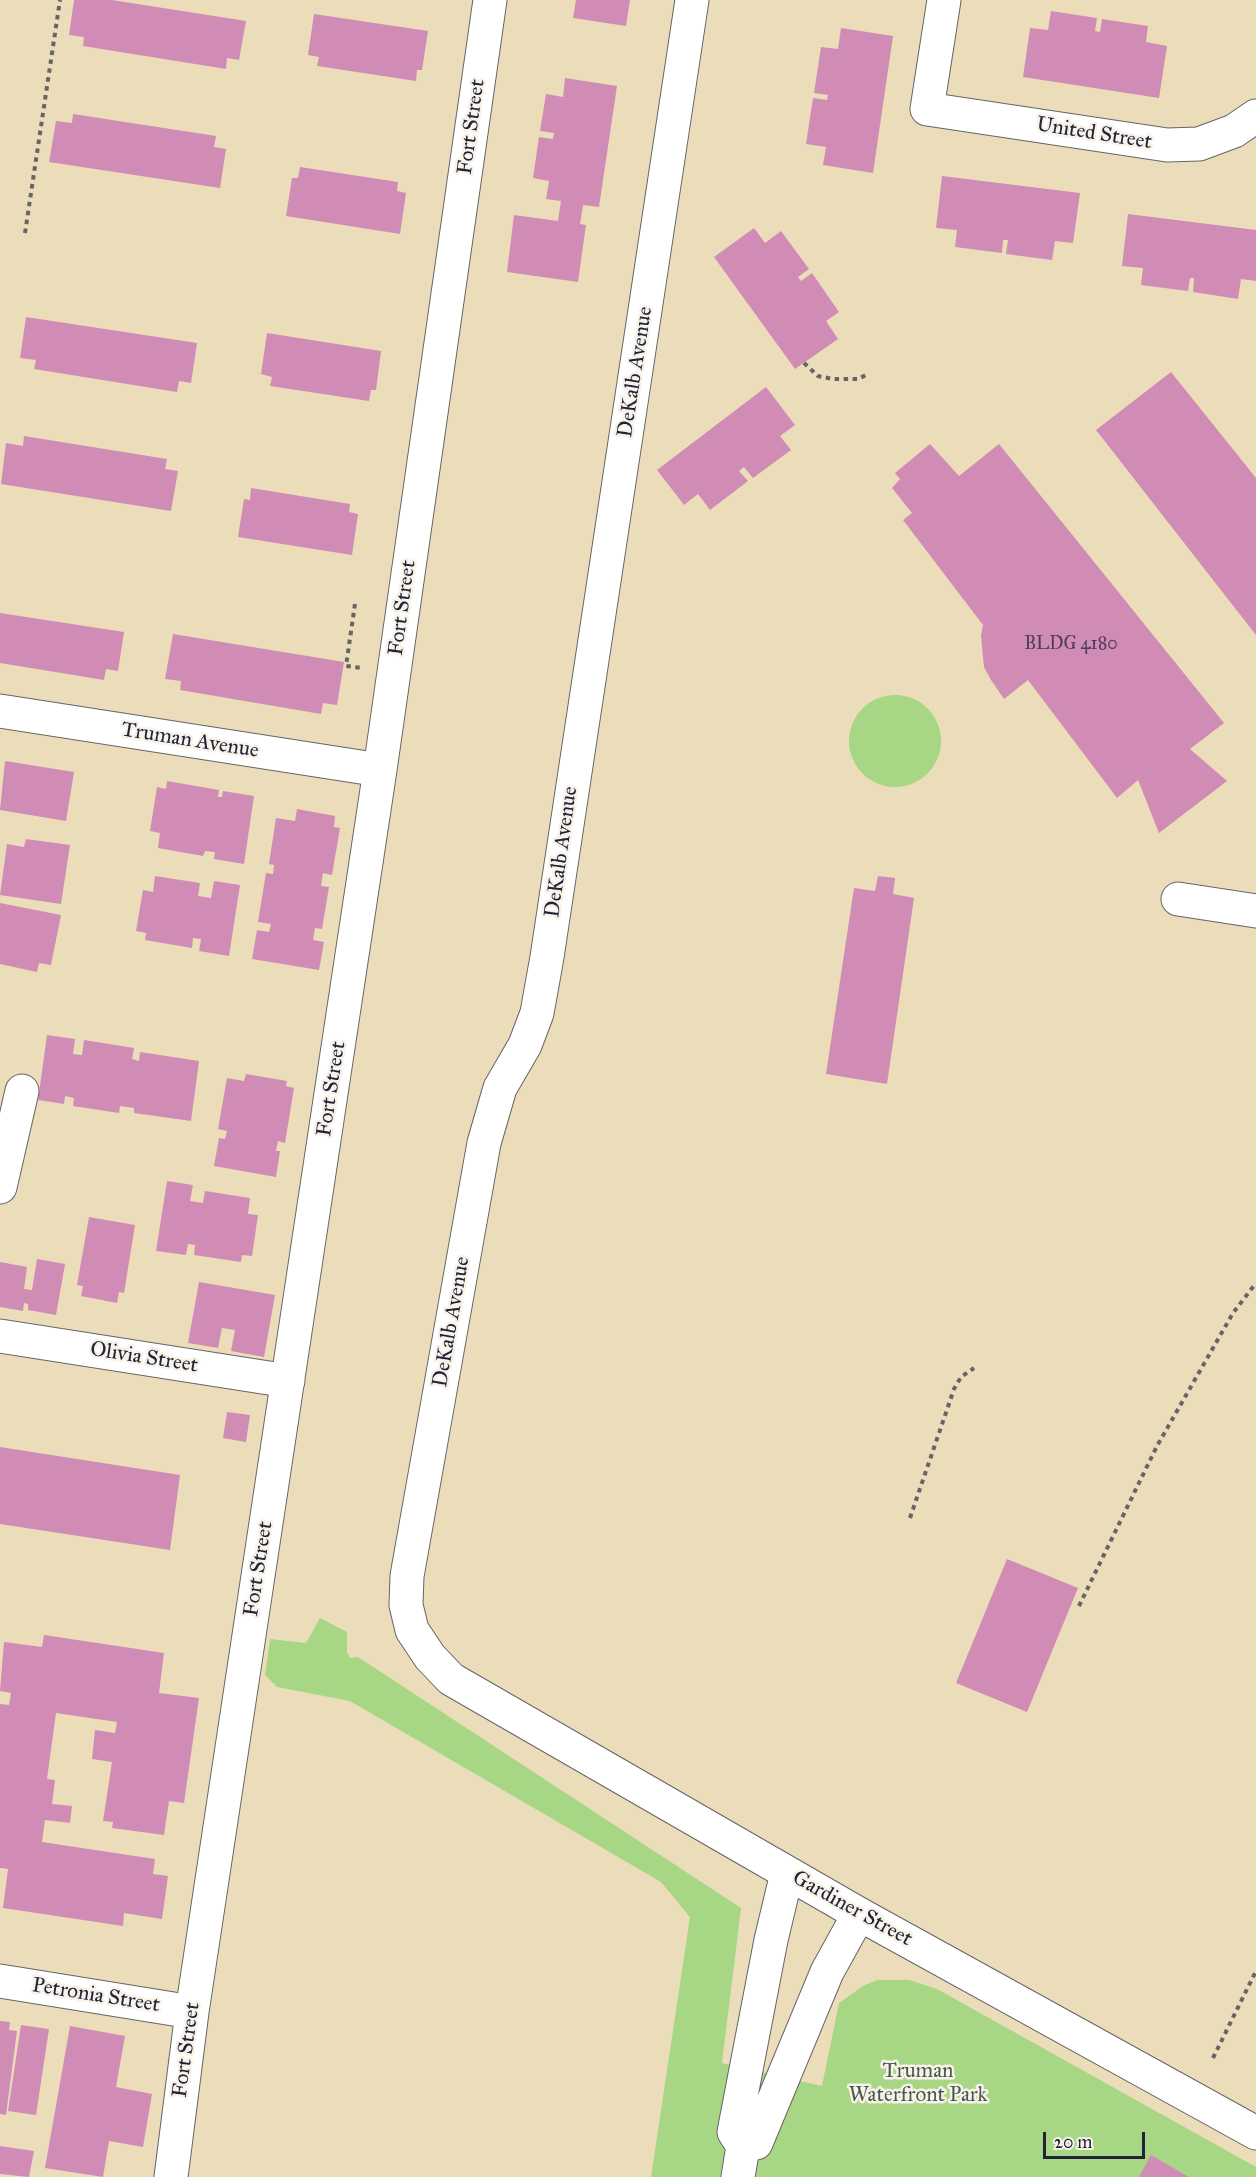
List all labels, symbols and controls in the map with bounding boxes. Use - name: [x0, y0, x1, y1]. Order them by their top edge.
- street label: Fort Street: [453, 78, 491, 176]
- street label: United Street: [1034, 112, 1154, 156]
- street label: DeKalb Avenue: [613, 305, 659, 439]
- street label: Fort Street: [384, 559, 422, 657]
- house number: BLDG 4180: [1024, 634, 1118, 656]
- street label: Truman Avenue: [120, 718, 260, 764]
- street label: DeKalb Avenue: [540, 785, 584, 919]
- street label: Fort Street: [312, 1040, 352, 1138]
- street label: DeKalb Avenue: [428, 1255, 476, 1389]
- street label: Olivia Street: [88, 1337, 200, 1379]
- street label: Fort Street: [239, 1520, 279, 1618]
- street label: Gardiner Street: [788, 1866, 916, 1952]
- street label: Petronia Street: [30, 1973, 162, 2019]
- street label: Fort Street: [168, 2001, 206, 2099]
- park label: Truman Waterfront Park: [849, 2059, 987, 2109]
- scale bar: [1046, 2120, 1148, 2158]
- text: 20 m: [1054, 2131, 1092, 2153]

